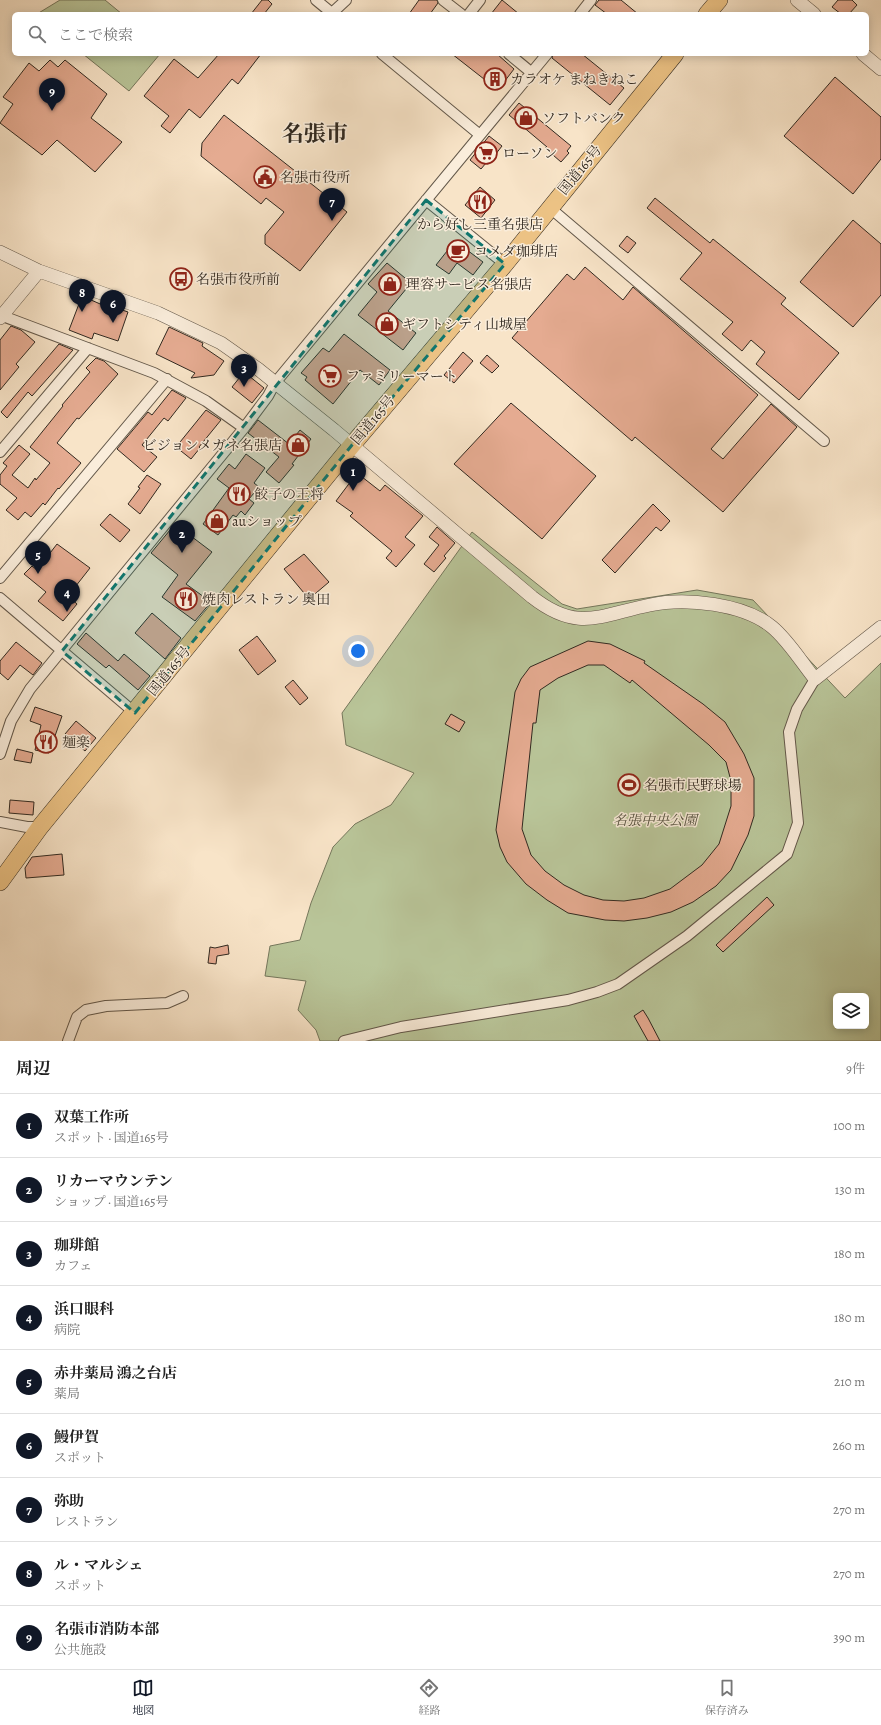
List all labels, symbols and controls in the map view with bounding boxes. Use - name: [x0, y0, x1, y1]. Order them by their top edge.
- search box: [12, 12, 869, 56]
- icon: search: [26, 23, 48, 45]
- text: ここで検索: [58, 25, 133, 45]
- building icon: カラオケ まねきねこ: [482, 66, 508, 92]
- place label: カラオケ まねきねこ: [510, 70, 639, 89]
- pin: 9: [39, 78, 65, 111]
- shop icon: ソフトバンク: [513, 105, 539, 131]
- place label: ソフトバンク: [542, 109, 625, 128]
- district label: 名張市: [282, 119, 348, 149]
- supermarket icon: ローソン: [473, 140, 499, 166]
- street label: 国道165号: [554, 141, 606, 199]
- place label: ローソン: [502, 144, 557, 163]
- public building icon: 名張市役所: [252, 164, 278, 190]
- place label: 名張市役所: [280, 168, 350, 187]
- pin: 7: [319, 188, 345, 221]
- restaurant icon: から好し三重名張店: [467, 189, 493, 215]
- place label: から好し三重名張店: [417, 215, 543, 234]
- cafe icon: コメダ珈琲店: [445, 238, 471, 264]
- place label: コメダ珈琲店: [474, 242, 558, 261]
- bus stop icon: 名張市役所前: [168, 266, 194, 292]
- place label: 名張市役所前: [196, 270, 280, 289]
- shop icon: 理容サービス名張店: [377, 271, 403, 297]
- place label: 理容サービス名張店: [406, 275, 532, 294]
- pin: 8: [69, 279, 95, 312]
- pin: 6: [100, 290, 126, 323]
- shop icon: ギフトシティ山城屋: [374, 311, 400, 337]
- place label: ギフトシティ山城屋: [402, 315, 527, 334]
- pin: 3: [231, 354, 257, 387]
- supermarket icon: ファミリーマート: [317, 363, 343, 389]
- place label: ファミリーマート: [346, 367, 458, 386]
- street label: 国道165号: [347, 391, 399, 449]
- shop icon: ビジョンメガネ名張店: [285, 432, 311, 458]
- place label: ビジョンメガネ名張店: [143, 436, 282, 455]
- pin: 1: [340, 458, 366, 491]
- restaurant icon: 餃子の王将: [226, 481, 252, 507]
- place label: 餃子の王将: [254, 485, 324, 504]
- shop icon: auショップ: [204, 508, 230, 534]
- place label: auショップ: [232, 512, 302, 531]
- pin: 2: [169, 520, 195, 553]
- pin: 5: [25, 541, 51, 574]
- pin: 4: [54, 579, 80, 612]
- restaurant icon: 焼肉レストラン 奥田: [173, 586, 199, 612]
- place label: 焼肉レストラン 奥田: [202, 590, 330, 609]
- your location: [348, 641, 368, 661]
- street label: 国道165号: [143, 642, 195, 700]
- restaurant icon: 麺楽: [33, 729, 59, 755]
- place label: 麺楽: [62, 733, 90, 752]
- sports icon: 名張市民野球場: [616, 772, 642, 798]
- place label: 名張市民野球場: [644, 776, 742, 795]
- park label: 名張中央公園: [613, 811, 699, 830]
- map controls: [833, 993, 869, 1029]
- button: layers: [833, 993, 869, 1029]
- text: 周辺: [16, 1057, 50, 1080]
- text: 9件: [846, 1060, 865, 1077]
- text: 双葉工作所: [54, 1107, 129, 1127]
- text: 1: [27, 1117, 31, 1134]
- text: 100 m: [833, 1117, 865, 1134]
- text: スポット · 国道165号: [54, 1129, 169, 1146]
- text: リカーマウンテン: [54, 1171, 173, 1191]
- text: 2: [26, 1181, 32, 1198]
- text: 130 m: [835, 1181, 865, 1198]
- text: ショップ · 国道165号: [54, 1193, 169, 1210]
- text: 珈琲館: [54, 1235, 99, 1255]
- text: 3: [26, 1245, 32, 1262]
- text: 180 m: [834, 1245, 865, 1262]
- text: カフェ: [54, 1257, 92, 1274]
- text: 浜口眼科: [54, 1299, 114, 1319]
- text: 4: [26, 1309, 32, 1326]
- text: 180 m: [834, 1309, 865, 1326]
- text: 病院: [54, 1321, 80, 1338]
- text: 赤井薬局 鴻之台店: [54, 1363, 177, 1383]
- text: 5: [26, 1373, 32, 1390]
- text: 210 m: [834, 1373, 865, 1390]
- text: 薬局: [54, 1385, 80, 1402]
- text: 鰻伊賀: [54, 1427, 99, 1447]
- text: 6: [26, 1437, 32, 1454]
- text: 260 m: [832, 1437, 865, 1454]
- text: スポット: [54, 1449, 106, 1466]
- text: 弥助: [54, 1491, 84, 1511]
- text: 7: [26, 1501, 32, 1518]
- text: 270 m: [833, 1501, 865, 1518]
- text: レストラン: [54, 1513, 119, 1530]
- text: ル・マルシェ: [54, 1555, 143, 1575]
- text: 8: [26, 1565, 32, 1582]
- text: 270 m: [833, 1565, 865, 1582]
- text: スポット: [54, 1577, 106, 1594]
- text: 名張市消防本部: [54, 1619, 159, 1639]
- text: 9: [26, 1629, 32, 1646]
- text: 390 m: [833, 1629, 865, 1646]
- text: 公共施設: [54, 1641, 106, 1658]
- tab: 地図: [132, 1677, 154, 1718]
- tab: 経路: [418, 1677, 440, 1718]
- tab: 保存済み: [705, 1677, 749, 1718]

